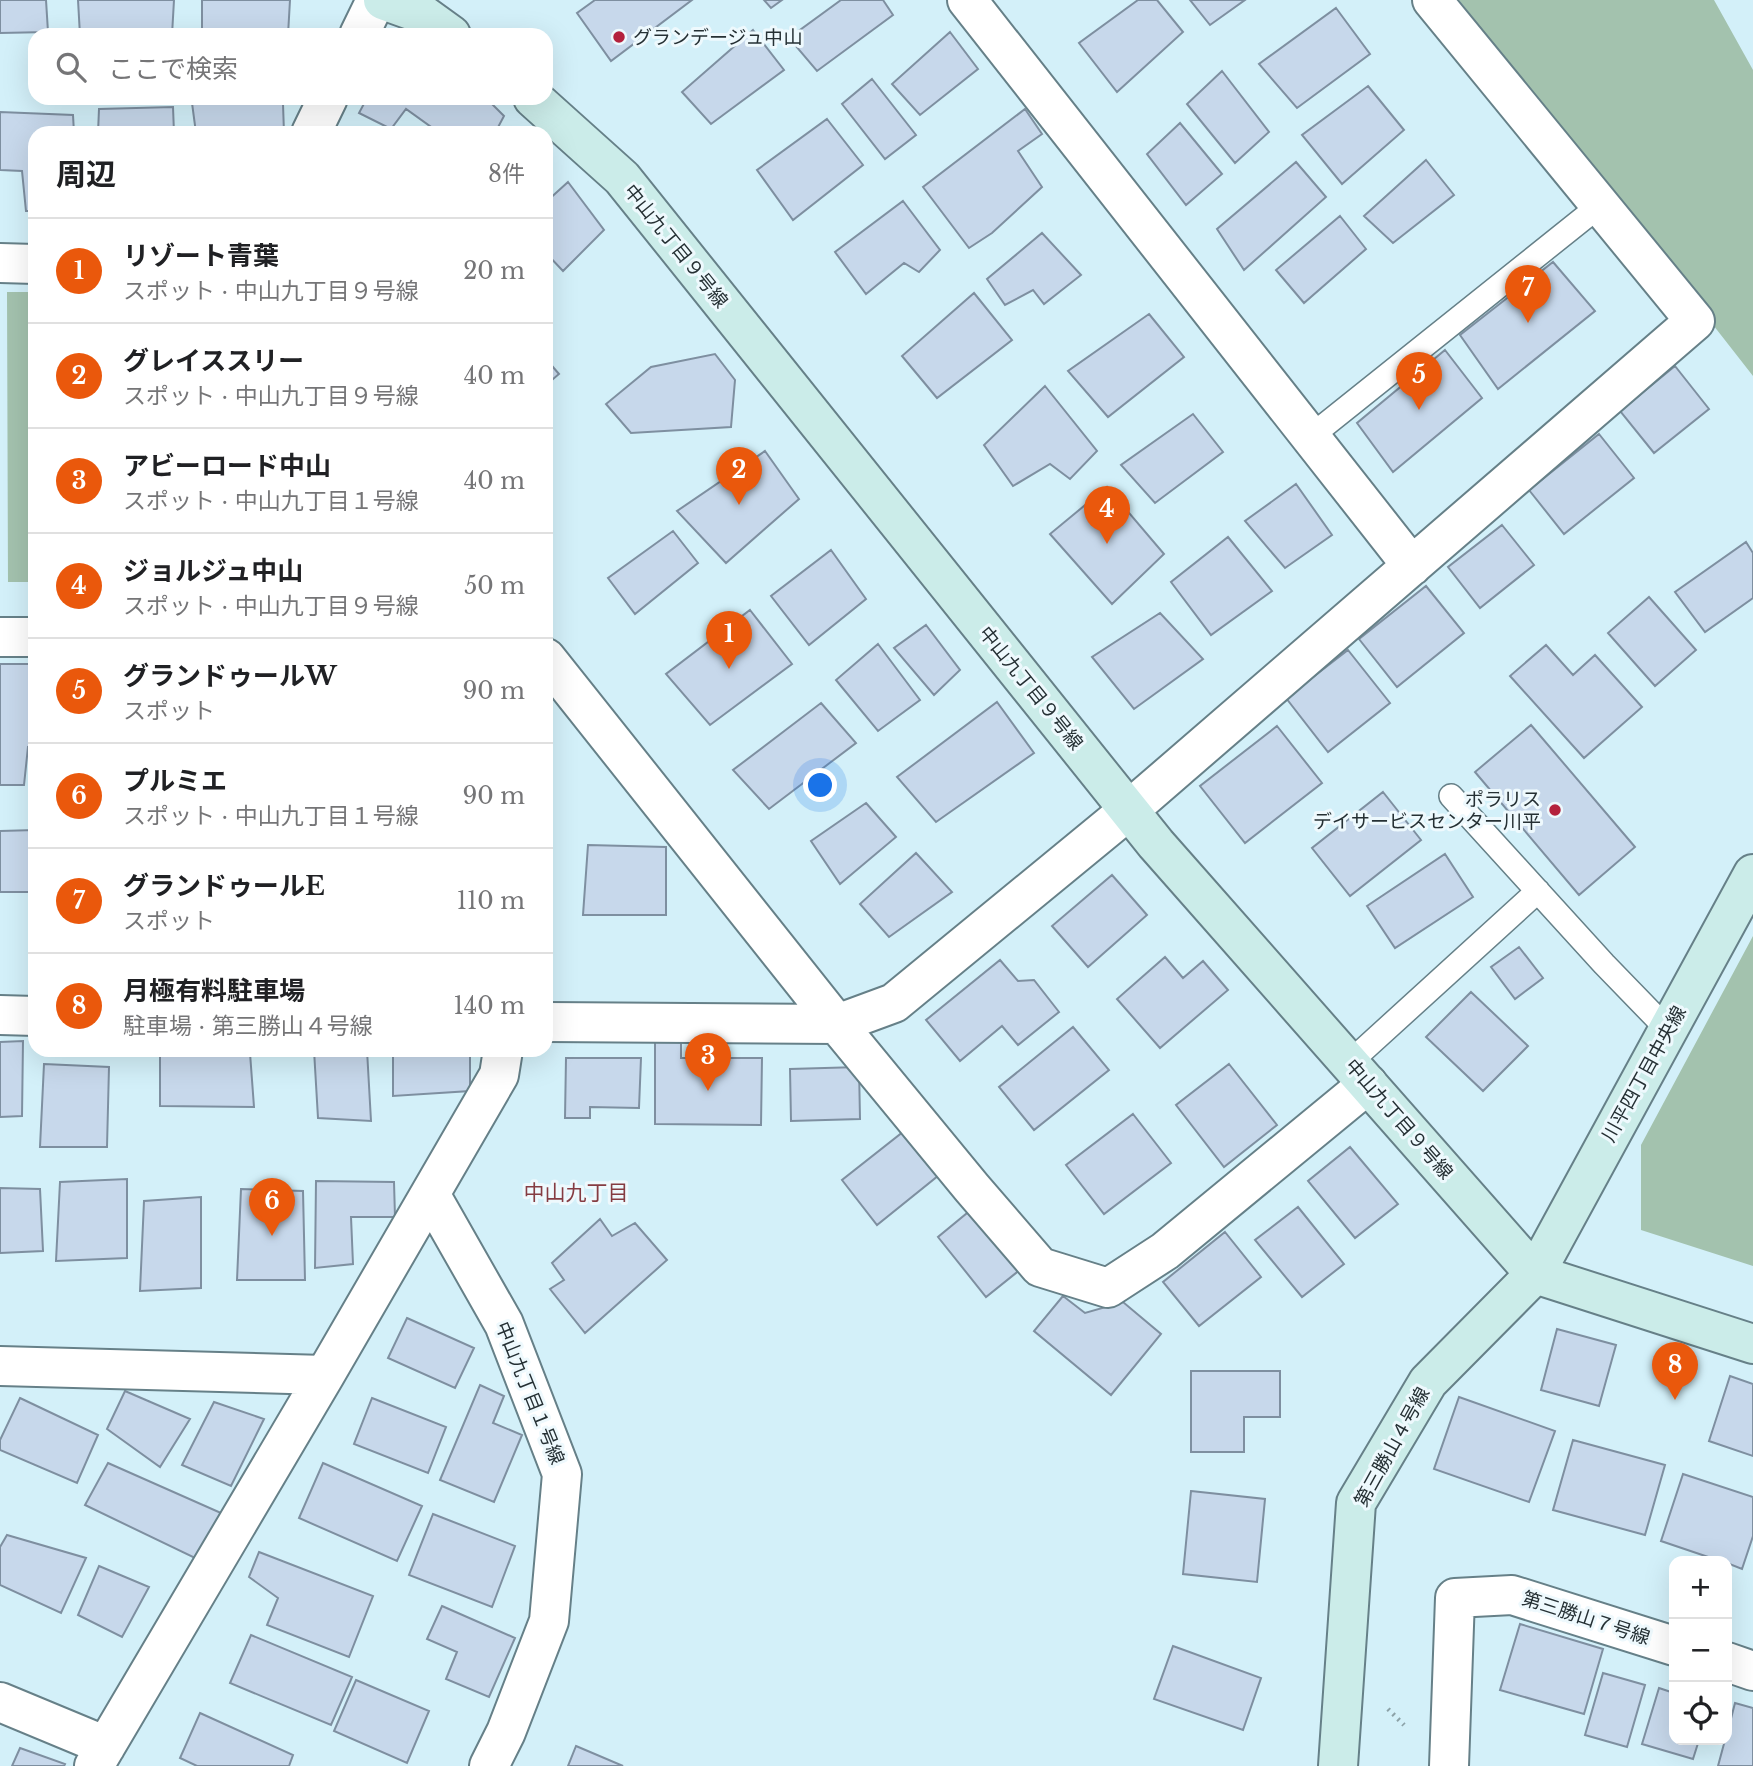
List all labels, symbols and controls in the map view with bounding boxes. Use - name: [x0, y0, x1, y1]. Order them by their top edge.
- place label: グランデージュ中山: [633, 26, 802, 49]
- search box: [28, 28, 553, 105]
- marker: グランデージュ中山: [611, 29, 627, 45]
- icon: search: [52, 48, 90, 86]
- text: ここで検索: [108, 53, 238, 85]
- text: 周辺: [56, 156, 116, 193]
- text: 8件: [488, 160, 525, 188]
- street label: 中山九丁目９号線: [619, 180, 733, 312]
- text: リゾート青葉: [123, 240, 279, 272]
- text: 1: [74, 257, 84, 285]
- text: 20 m: [463, 257, 525, 285]
- pin: 7: [1505, 265, 1551, 323]
- text: スポット · 中山九丁目９号線: [123, 277, 419, 305]
- text: グレイススリー: [123, 345, 304, 377]
- pin: 5: [1396, 352, 1442, 410]
- text: 2: [72, 362, 86, 390]
- text: 40 m: [464, 362, 525, 390]
- text: スポット · 中山九丁目９号線: [123, 382, 419, 410]
- pin: 2: [716, 447, 762, 505]
- text: アビーロード中山: [123, 450, 331, 482]
- text: 3: [72, 467, 86, 495]
- text: 40 m: [464, 467, 525, 495]
- pin: 4: [1084, 486, 1130, 544]
- text: スポット · 中山九丁目１号線: [123, 487, 419, 515]
- text: ジョルジュ中山: [123, 555, 303, 587]
- text: 4: [71, 572, 87, 600]
- text: 50 m: [464, 572, 525, 600]
- text: スポット · 中山九丁目９号線: [123, 592, 419, 620]
- pin: 1: [706, 611, 752, 669]
- street label: 中山九丁目９号線: [974, 622, 1088, 754]
- text: グランドゥールW: [123, 660, 337, 692]
- text: 5: [72, 677, 86, 705]
- text: 90 m: [463, 677, 525, 705]
- text: スポット: [123, 697, 215, 725]
- text: プルミエ: [123, 765, 227, 797]
- your location: [803, 768, 837, 802]
- text: 6: [71, 782, 87, 810]
- text: 90 m: [463, 782, 525, 810]
- place label: ポラリス デイサービスセンター川平: [1313, 788, 1541, 833]
- text: スポット · 中山九丁目１号線: [123, 802, 419, 830]
- marker: ポラリス デイサービスセンター川平: [1547, 802, 1563, 818]
- text: グランドゥールE: [123, 870, 325, 902]
- text: 7: [73, 887, 85, 915]
- text: 110 m: [457, 887, 525, 915]
- text: スポット: [123, 907, 215, 935]
- text: 月極有料駐車場: [123, 975, 305, 1007]
- text: 8: [72, 992, 86, 1020]
- text: 140 m: [454, 992, 525, 1020]
- street label: 川平四丁目中央線: [1597, 1002, 1691, 1146]
- text: 駐車場 · 第三勝山４号線: [123, 1012, 373, 1040]
- pin: 3: [685, 1033, 731, 1091]
- street label: 中山九丁目９号線: [1340, 1054, 1458, 1184]
- pin: 6: [249, 1178, 295, 1236]
- district label: 中山九丁目: [524, 1180, 629, 1206]
- street label: 中山九丁目１号線: [491, 1318, 569, 1468]
- pin: 8: [1652, 1342, 1698, 1400]
- street label: 第三勝山４号線: [1350, 1383, 1434, 1511]
- map controls: [1669, 1556, 1732, 1745]
- button: +: [1669, 1556, 1732, 1619]
- street label: 第三勝山７号線: [1519, 1587, 1653, 1649]
- button: −: [1669, 1619, 1732, 1682]
- button: locate: [1669, 1682, 1732, 1745]

